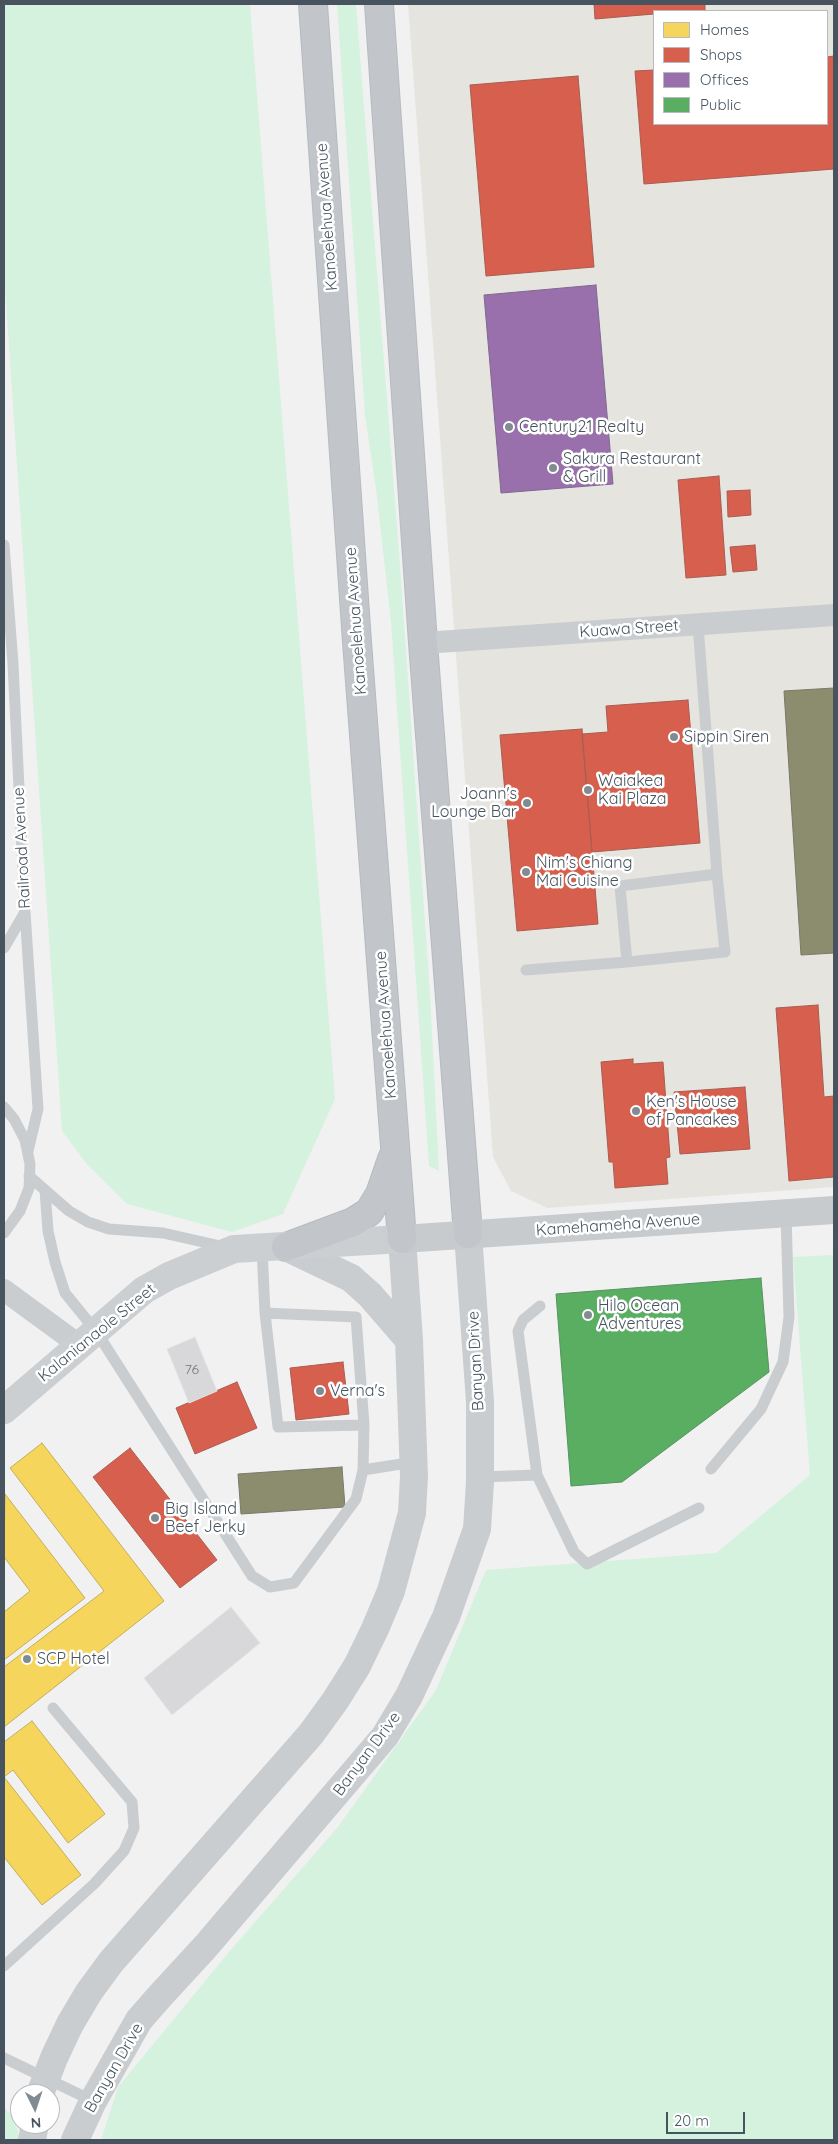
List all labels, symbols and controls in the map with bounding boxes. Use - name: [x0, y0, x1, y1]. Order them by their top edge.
- legend: [653, 10, 828, 125]
- text: Homes: [700, 20, 749, 39]
- text: Shops: [700, 45, 742, 64]
- text: Offices: [700, 70, 749, 89]
- text: Public: [700, 95, 741, 114]
- street label: Kanoelehua Avenue: [312, 143, 342, 291]
- place label: Century21 Realty: [519, 417, 644, 437]
- marker: Century21 Realty: [503, 421, 515, 433]
- place label: Sakura Restaurant & Grill: [563, 449, 701, 487]
- marker: Sakura Restaurant & Grill: [547, 462, 559, 474]
- street label: Kanoelehua Avenue: [341, 547, 371, 695]
- street label: Kuawa Street: [579, 616, 679, 642]
- place label: Sippin Siren: [684, 727, 769, 747]
- marker: Sippin Siren: [668, 731, 680, 743]
- place label: Waiakea Kai Plaza: [598, 771, 667, 809]
- place label: Joann's Lounge Bar: [431, 784, 517, 822]
- marker: Waiakea Kai Plaza: [582, 784, 594, 796]
- street label: Railroad Avenue: [9, 787, 35, 909]
- marker: Joann's Lounge Bar: [521, 797, 533, 809]
- place label: Nim's Chiang Mai Cuisine: [536, 853, 633, 891]
- marker: Nim's Chiang Mai Cuisine: [520, 866, 532, 878]
- street label: Kanoelehua Avenue: [371, 951, 401, 1099]
- place label: Ken's House of Pancakes: [646, 1092, 737, 1130]
- marker: Ken's House of Pancakes: [630, 1105, 642, 1117]
- street label: Kamehameha Avenue: [535, 1210, 701, 1240]
- street label: Kalanianaole Street: [34, 1280, 160, 1386]
- place label: Hilo Ocean Adventures: [598, 1296, 682, 1334]
- marker: Hilo Ocean Adventures: [582, 1309, 594, 1321]
- street label: Banyan Drive: [464, 1310, 488, 1412]
- house number: 76: [185, 1362, 199, 1378]
- place label: Verna's: [330, 1381, 385, 1401]
- marker: Verna's: [314, 1385, 326, 1397]
- place label: Big Island Beef Jerky: [165, 1499, 246, 1537]
- marker: Big Island Beef Jerky: [149, 1512, 161, 1524]
- place label: SCP Hotel: [37, 1649, 110, 1669]
- marker: SCP Hotel: [21, 1653, 33, 1665]
- street label: Banyan Drive: [329, 1708, 405, 1800]
- street label: Banyan Drive: [81, 2020, 147, 2116]
- north arrow: [10, 2084, 60, 2134]
- scale bar: [668, 2102, 747, 2134]
- text: 20 m: [674, 2111, 709, 2130]
- text: N: [30, 2114, 42, 2132]

